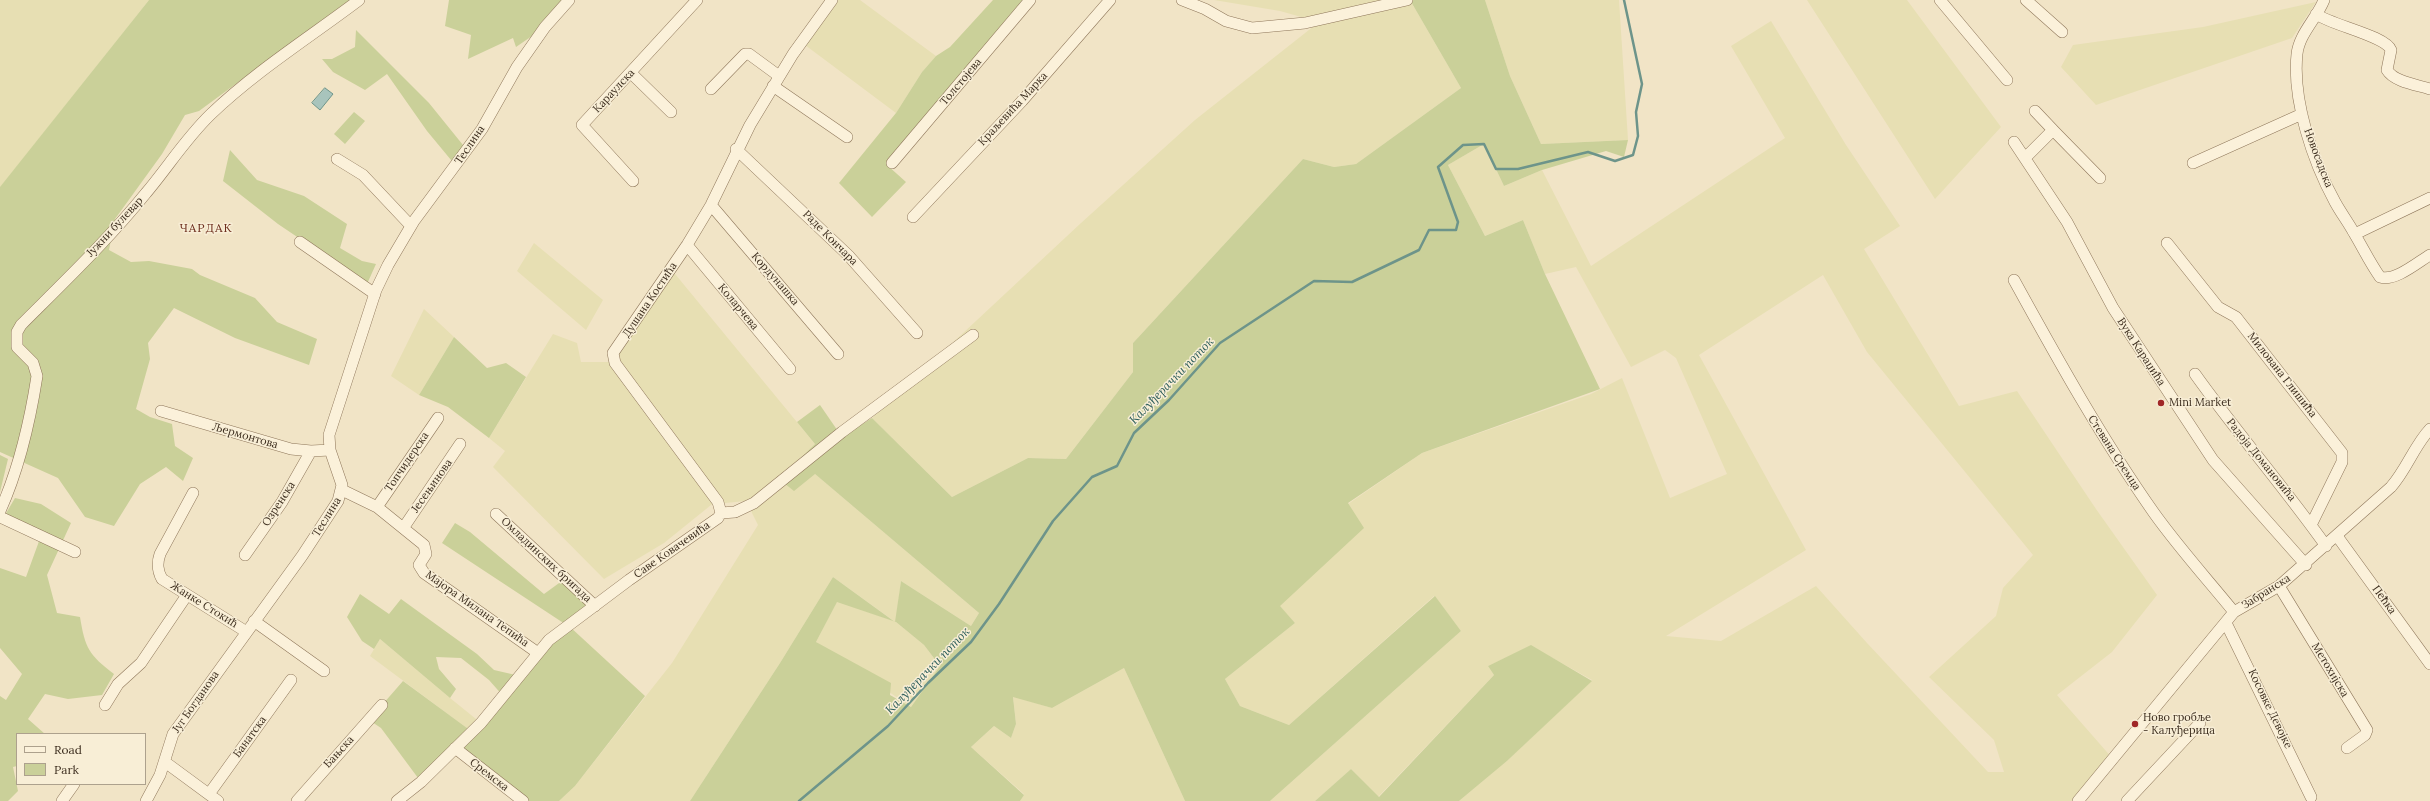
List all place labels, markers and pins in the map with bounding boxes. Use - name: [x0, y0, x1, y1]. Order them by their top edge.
- place label: Mini Market: [2169, 396, 2231, 410]
- marker: Mini Market: [2156, 398, 2166, 408]
- place label: Ново гробље - Калуђерица: [2143, 711, 2215, 737]
- marker: Ново гробље - Калуђерица: [2130, 719, 2140, 729]

